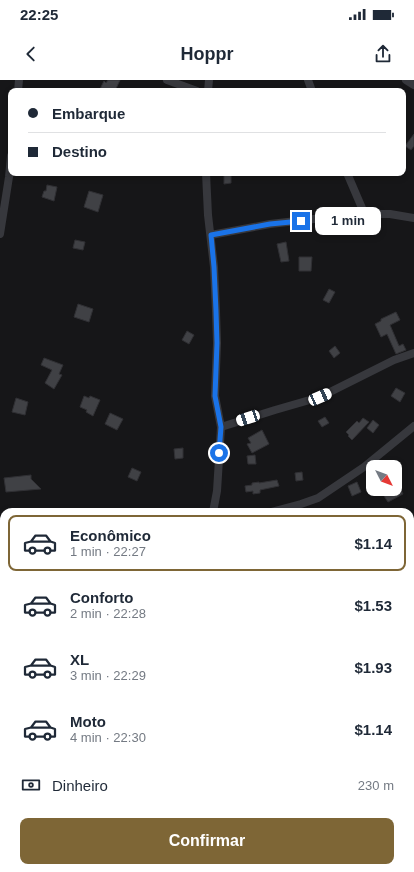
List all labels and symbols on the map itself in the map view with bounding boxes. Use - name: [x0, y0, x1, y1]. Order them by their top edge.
- callout: 1 min: [315, 207, 381, 235]
- route end: [292, 212, 310, 230]
- car: [307, 387, 333, 407]
- car: [235, 409, 261, 427]
- route start: [210, 444, 228, 462]
- north arrow: [366, 460, 402, 496]

